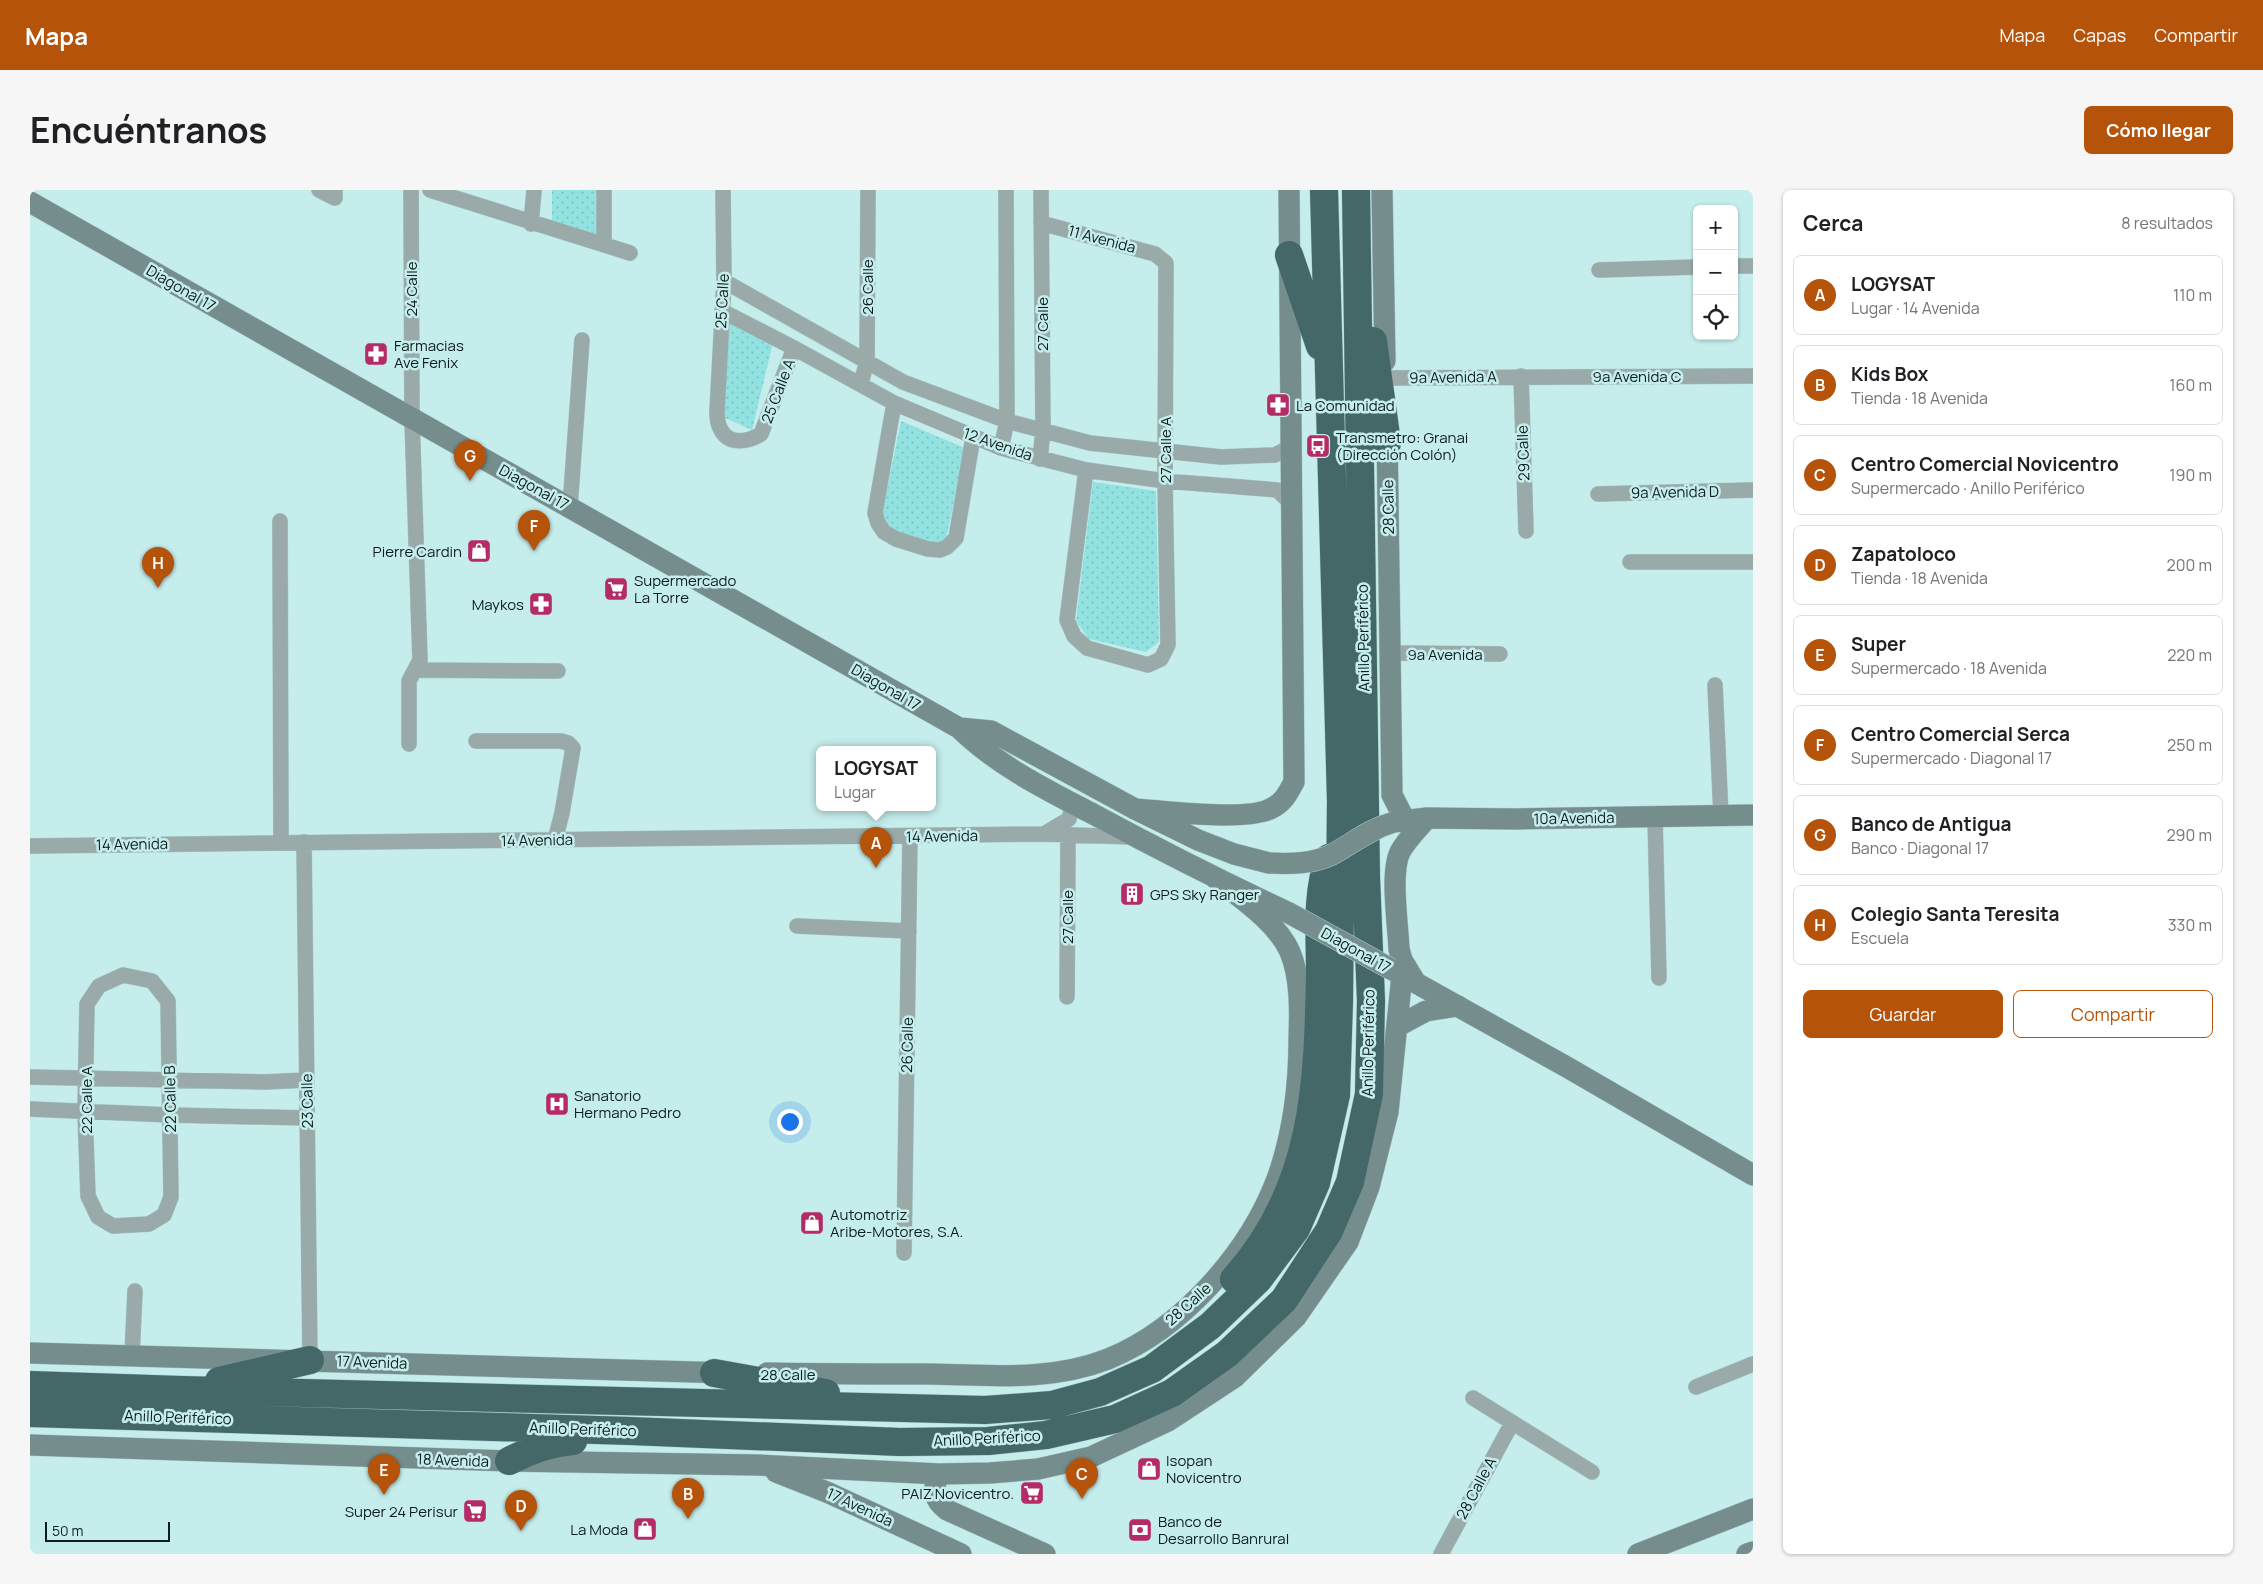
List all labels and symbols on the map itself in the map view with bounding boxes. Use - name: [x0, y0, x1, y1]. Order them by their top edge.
- street label: 11 Avenida: [1066, 220, 1138, 258]
- street label: 26 Calle: [857, 259, 878, 315]
- street label: Diagonal 17: [142, 260, 220, 316]
- street label: 24 Calle: [401, 261, 422, 316]
- street label: 25 Calle: [710, 273, 734, 329]
- street label: 27 Calle: [1032, 297, 1053, 351]
- place label: Farmacias Ave Fenix: [394, 335, 464, 373]
- pharmacy icon: Farmacias Ave Fenix: [363, 341, 389, 367]
- street label: 25 Calle A: [756, 355, 800, 426]
- street label: 9a Avenida A: [1409, 366, 1497, 388]
- street label: 9a Avenida C: [1593, 366, 1682, 387]
- pharmacy icon: La Comunidad: [1265, 392, 1291, 418]
- place label: La Comunidad: [1296, 395, 1395, 416]
- street label: 27 Calle A: [1155, 416, 1176, 483]
- street label: 12 Avenida: [961, 422, 1035, 466]
- street label: 29 Calle: [1512, 425, 1534, 481]
- place label: Transmetro: Granai (Dirección Colón): [1336, 427, 1468, 465]
- bus stop icon: Transmetro: Granai (Dirección Colón): [1305, 433, 1331, 459]
- pin: G: [454, 440, 486, 481]
- street label: Diagonal 17: [495, 459, 573, 515]
- street label: 28 Calle: [1377, 479, 1399, 535]
- street label: 9a Avenida D: [1631, 481, 1719, 503]
- pin: F: [518, 510, 550, 551]
- shop icon: Pierre Cardin: [466, 538, 492, 564]
- place label: Pierre Cardin: [373, 541, 462, 562]
- pin: H: [142, 547, 174, 588]
- place label: Supermercado La Torre: [634, 570, 736, 608]
- supermarket icon: Supermercado La Torre: [603, 576, 629, 602]
- street label: Anillo Periférico: [1352, 584, 1374, 692]
- pharmacy icon: Maykos: [528, 591, 554, 617]
- place label: Maykos: [472, 594, 524, 615]
- street label: 9a Avenida: [1407, 644, 1483, 665]
- street label: Diagonal 17: [847, 659, 925, 715]
- street label: 10a Avenida: [1533, 807, 1615, 829]
- street label: 14 Avenida: [906, 825, 978, 847]
- pin: A: [860, 827, 892, 868]
- street label: 14 Avenida: [501, 829, 573, 851]
- street label: 14 Avenida: [96, 833, 168, 855]
- building icon: GPS Sky Ranger: [1119, 881, 1145, 907]
- place label: GPS Sky Ranger: [1150, 884, 1260, 905]
- street label: 27 Calle: [1057, 890, 1078, 944]
- street label: Diagonal 17: [1317, 922, 1395, 978]
- street label: Anillo Periférico: [1357, 989, 1379, 1097]
- street label: 26 Calle: [896, 1017, 918, 1073]
- street label: 22 Calle B: [159, 1065, 181, 1133]
- street label: 22 Calle A: [76, 1066, 97, 1134]
- street label: 23 Calle: [296, 1073, 318, 1129]
- place label: Sanatorio Hermano Pedro: [574, 1085, 681, 1123]
- hospital icon: Sanatorio Hermano Pedro: [544, 1091, 570, 1117]
- your location: [777, 1109, 803, 1135]
- place label: Automotriz Aribe-Motores, S.A.: [830, 1204, 963, 1242]
- shop icon: Automotriz Aribe-Motores, S.A.: [799, 1210, 825, 1236]
- street label: 28 Calle: [1160, 1278, 1216, 1330]
- street label: 17 Avenida: [336, 1350, 408, 1374]
- street label: 28 Calle: [760, 1364, 816, 1385]
- street label: Anillo Periférico: [124, 1405, 232, 1429]
- street label: Anillo Periférico: [529, 1417, 637, 1441]
- street label: Anillo Periférico: [933, 1425, 1041, 1451]
- street label: 18 Avenida: [417, 1448, 489, 1472]
- place label: Isopan Novicentro: [1166, 1450, 1242, 1488]
- street label: 28 Calle A: [1451, 1453, 1501, 1523]
- pin: E: [368, 1454, 400, 1495]
- shop icon: Isopan Novicentro: [1136, 1456, 1162, 1482]
- pin: C: [1066, 1458, 1098, 1499]
- pin: B: [672, 1478, 704, 1519]
- supermarket icon: PAIZ Novicentro.: [1019, 1480, 1045, 1506]
- street label: 17 Avenida: [823, 1483, 897, 1531]
- place label: PAIZ Novicentro.: [901, 1483, 1014, 1504]
- pin: D: [505, 1490, 537, 1531]
- supermarket icon: Super 24 Perisur: [462, 1498, 488, 1524]
- place label: Super 24 Perisur: [345, 1501, 459, 1522]
- place label: Banco de Desarrollo Banrural: [1158, 1511, 1289, 1549]
- shop icon: La Moda: [632, 1516, 658, 1542]
- bank icon: Banco de Desarrollo Banrural: [1127, 1517, 1153, 1543]
- scale bar: [45, 1519, 170, 1542]
- place label: La Moda: [570, 1519, 628, 1540]

